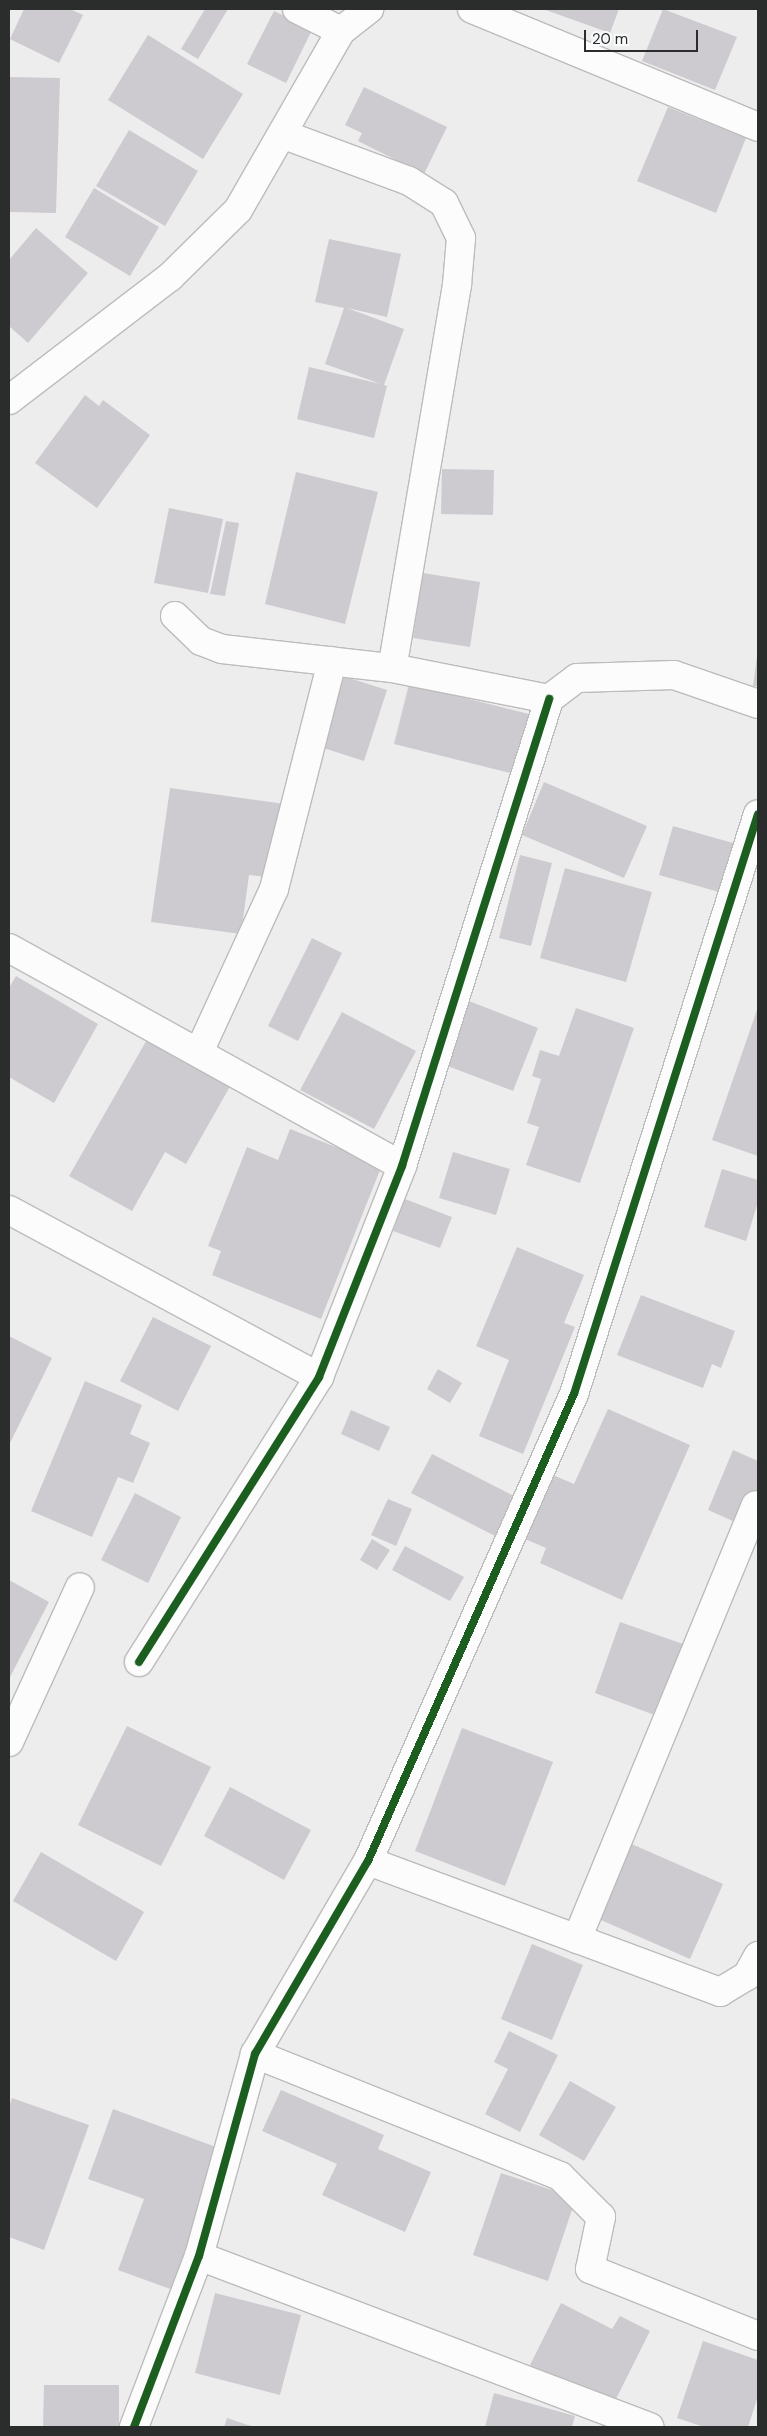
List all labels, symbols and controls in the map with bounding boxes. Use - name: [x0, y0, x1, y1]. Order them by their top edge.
- scale bar: [587, 20, 701, 52]
- text: 20 m: [592, 29, 628, 49]

